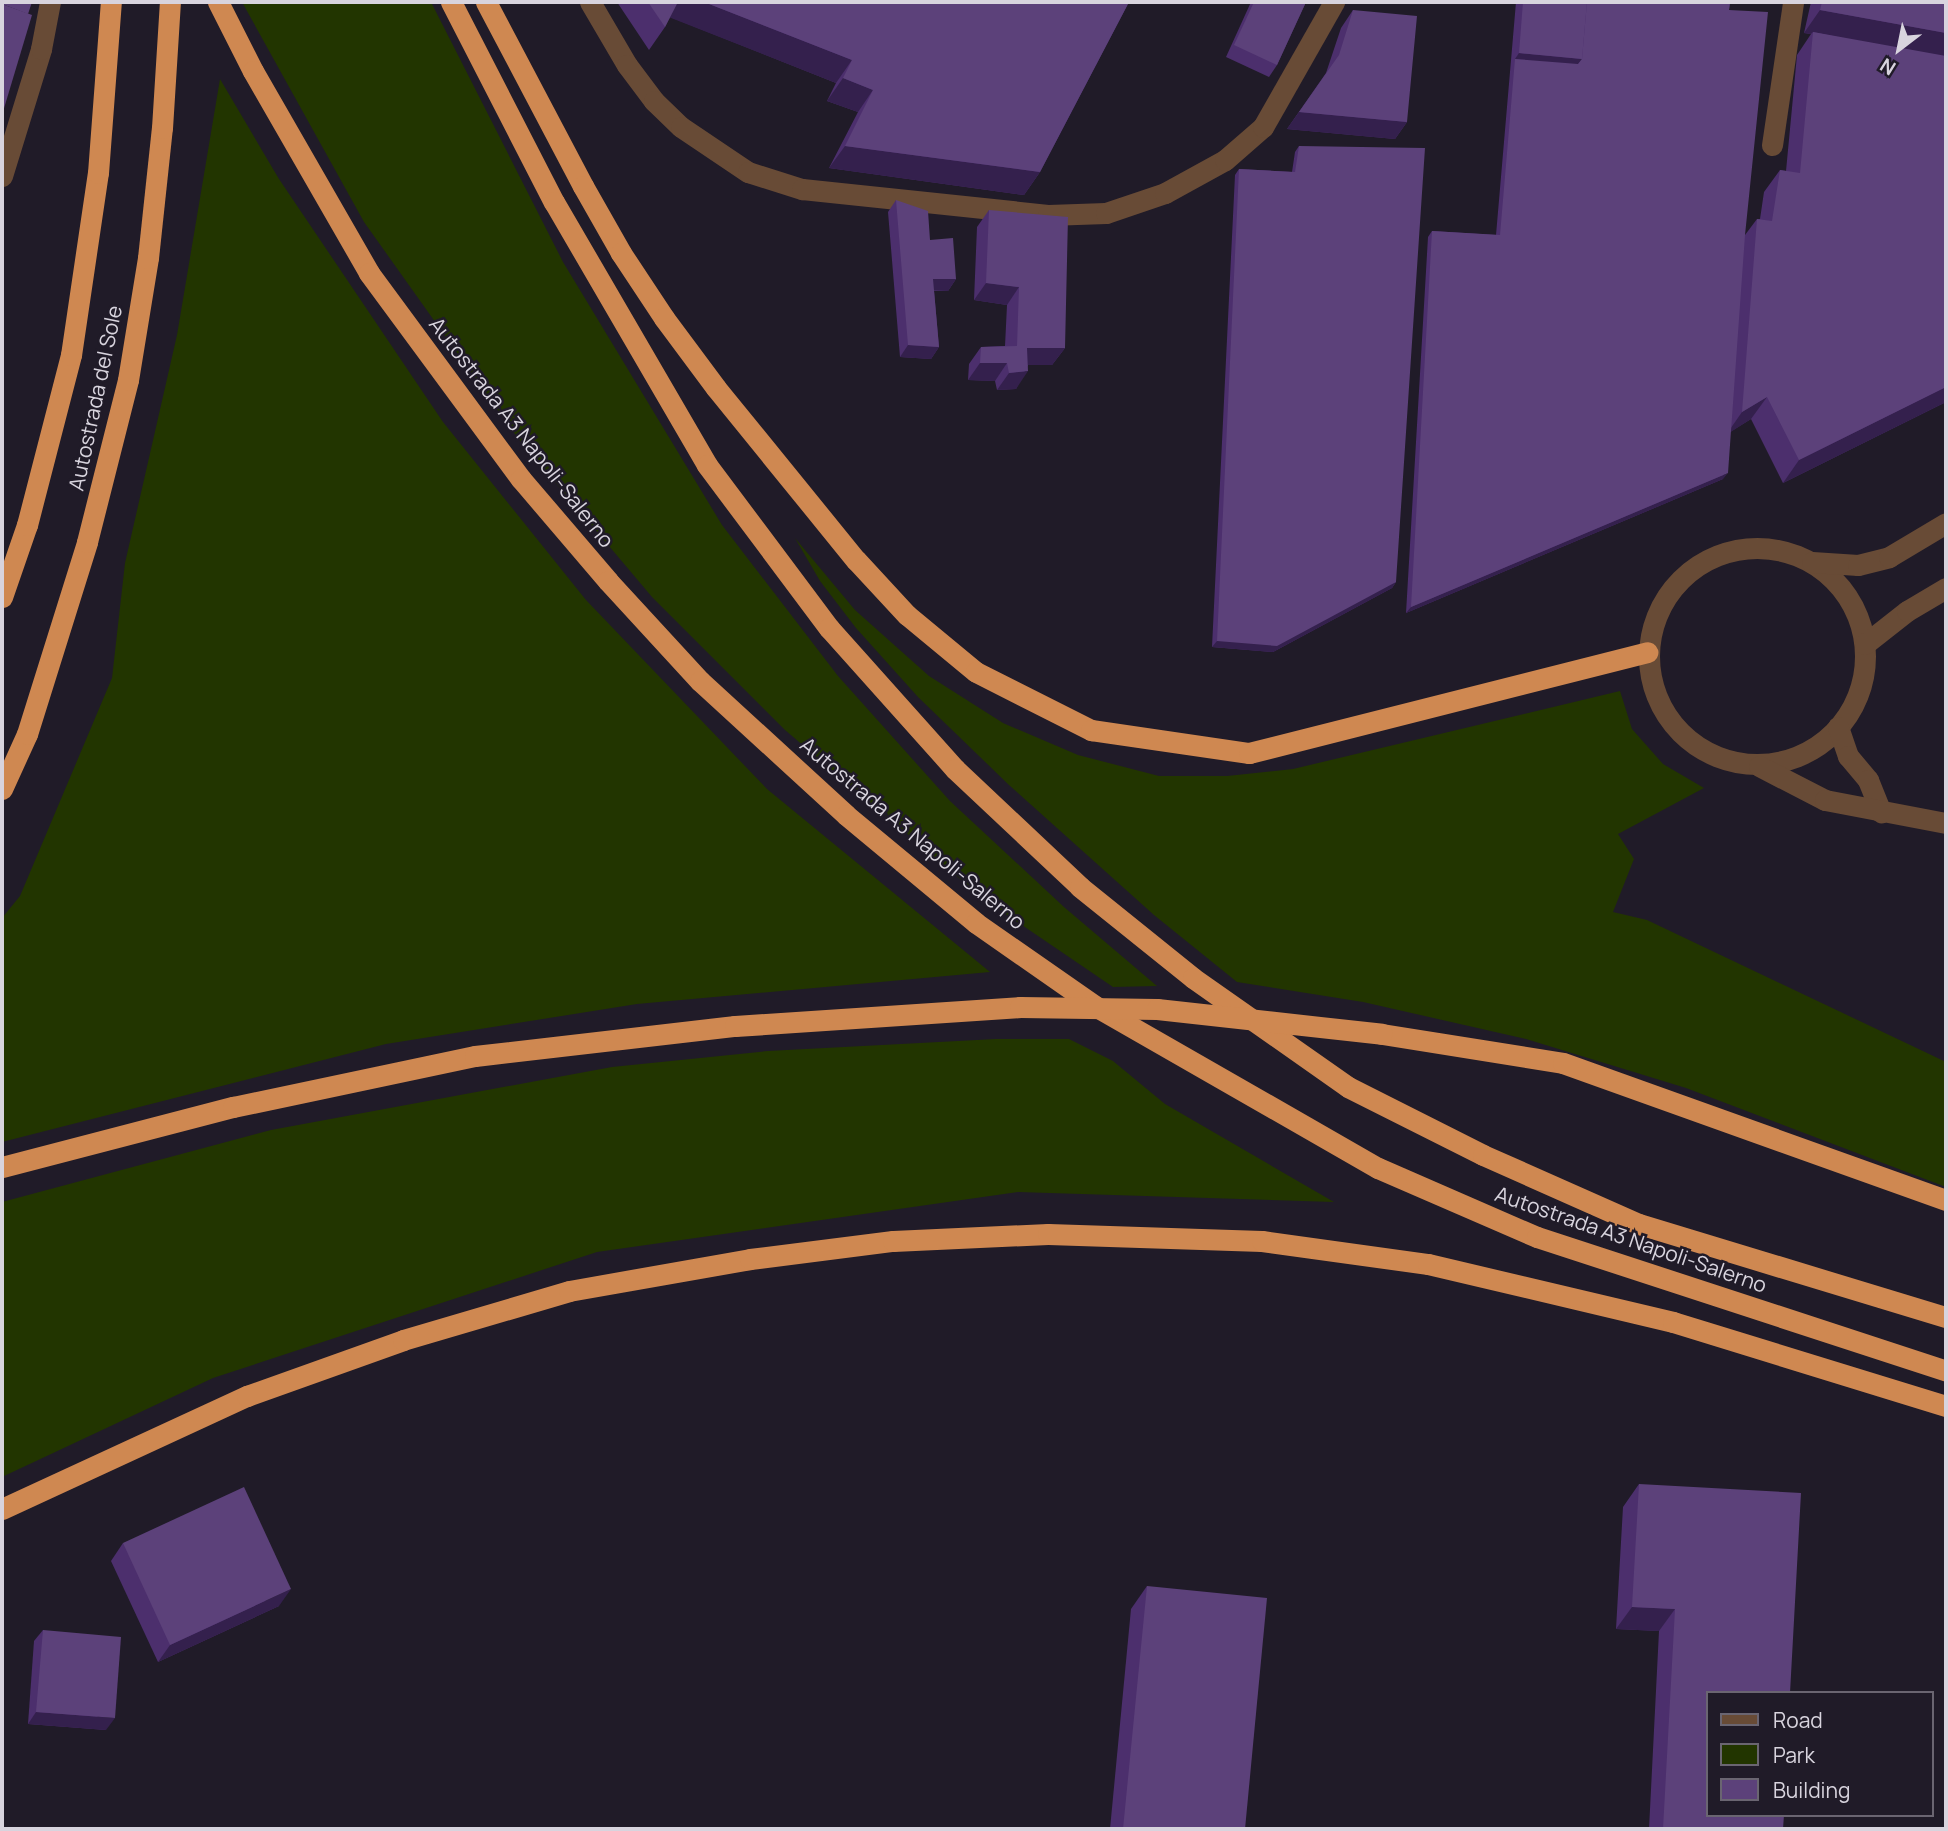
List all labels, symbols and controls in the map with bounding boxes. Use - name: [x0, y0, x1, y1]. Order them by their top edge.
- north arrow: [1864, 14, 1934, 84]
- text: N: [1875, 52, 1901, 81]
- street label: Autostrada del Sole: [63, 303, 127, 493]
- street label: Autostrada A3 Napoli-Salerno: [424, 312, 620, 552]
- street label: Autostrada A3 Napoli-Salerno: [796, 732, 1030, 934]
- street label: Autostrada A3 Napoli-Salerno: [1492, 1181, 1770, 1297]
- legend: [1706, 1691, 1934, 1817]
- text: Road: [1773, 1706, 1823, 1734]
- text: Park: [1773, 1741, 1815, 1769]
- text: Building: [1773, 1776, 1850, 1804]

